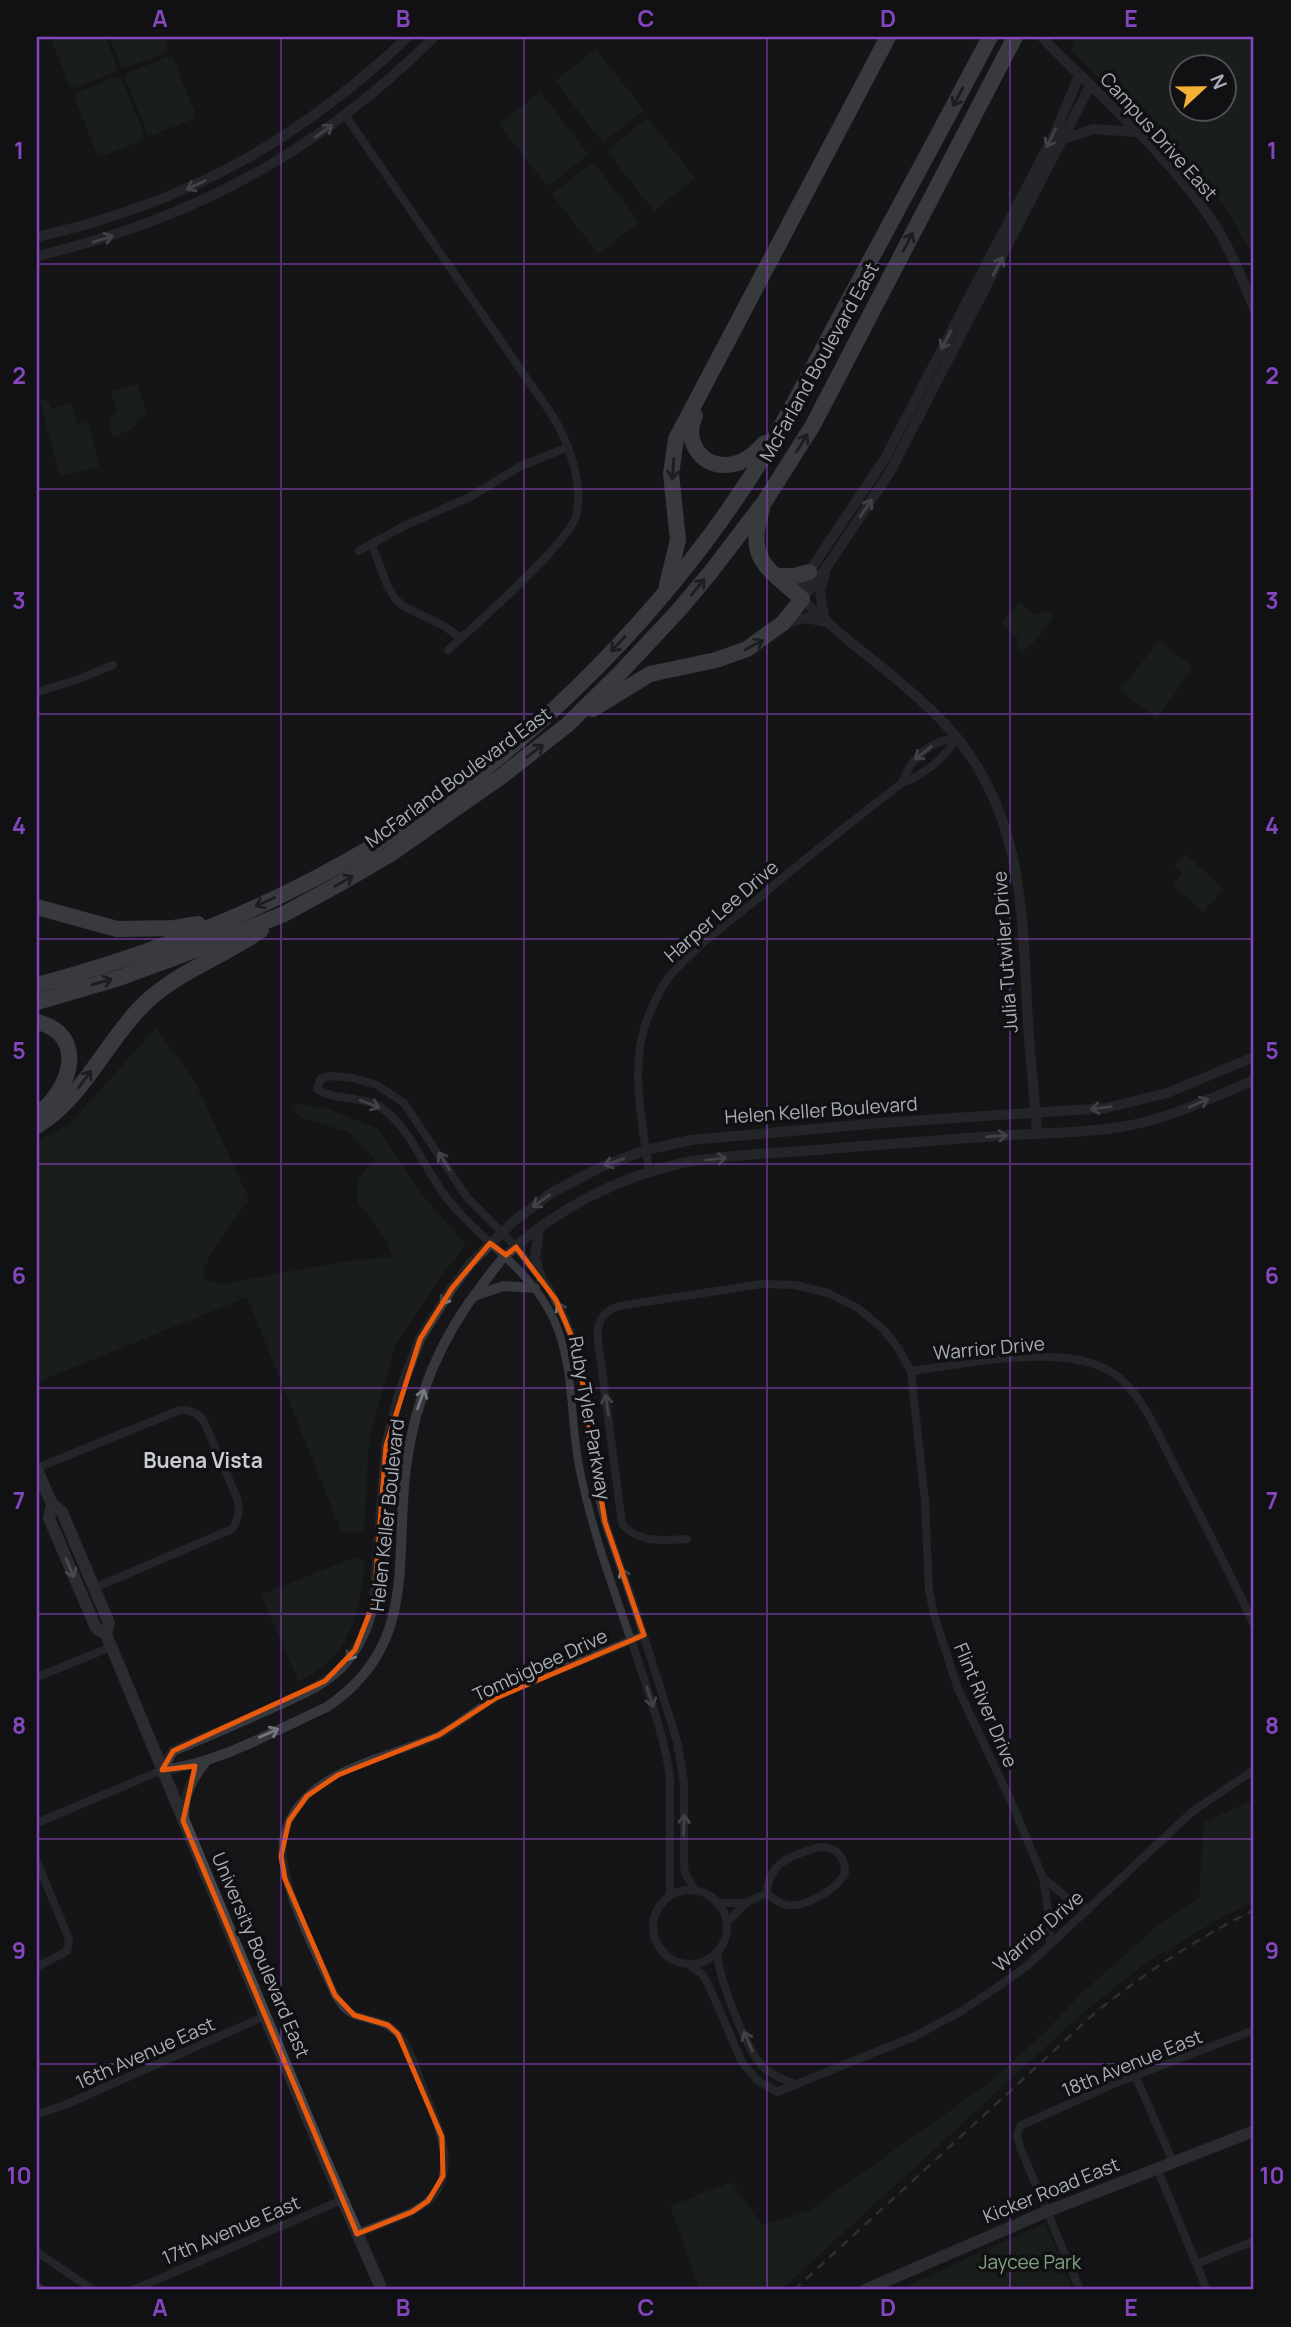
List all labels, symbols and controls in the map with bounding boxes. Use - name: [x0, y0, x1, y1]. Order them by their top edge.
- text: A: [152, 2, 168, 34]
- text: B: [396, 2, 410, 34]
- text: C: [638, 2, 655, 34]
- text: D: [880, 2, 896, 34]
- text: E: [1124, 2, 1138, 34]
- north arrow: [1168, 52, 1238, 122]
- street label: Campus Drive East: [1095, 66, 1223, 206]
- text: N: [1204, 70, 1233, 93]
- one-way arrow: [951, 86, 964, 107]
- one-way arrow: [314, 124, 333, 138]
- one-way arrow: [1044, 127, 1058, 148]
- text: 1: [14, 134, 24, 166]
- text: 1: [1267, 134, 1277, 166]
- one-way arrow: [186, 179, 207, 192]
- one-way arrow: [92, 232, 114, 245]
- one-way arrow: [901, 233, 915, 253]
- one-way arrow: [991, 256, 1005, 276]
- street label: McFarland Boulevard East: [753, 258, 885, 466]
- one-way arrow: [939, 329, 953, 350]
- text: 2: [12, 359, 26, 391]
- text: 2: [1265, 359, 1279, 391]
- one-way arrow: [795, 434, 809, 454]
- one-way arrow: [666, 457, 679, 480]
- one-way arrow: [859, 499, 873, 519]
- one-way arrow: [691, 578, 706, 596]
- text: 3: [12, 584, 26, 616]
- text: 3: [1265, 584, 1279, 616]
- one-way arrow: [610, 635, 627, 652]
- one-way arrow: [743, 638, 763, 652]
- street label: McFarland Boulevard East: [360, 701, 556, 853]
- one-way arrow: [525, 743, 543, 758]
- one-way arrow: [915, 745, 933, 761]
- text: 4: [12, 809, 26, 841]
- text: 4: [1265, 809, 1279, 841]
- street label: Harper Lee Drive: [658, 854, 784, 968]
- street label: Julia Tutwiler Drive: [986, 870, 1024, 1034]
- one-way arrow: [333, 874, 353, 888]
- one-way arrow: [255, 896, 276, 909]
- one-way arrow: [91, 975, 113, 988]
- text: 5: [12, 1034, 26, 1066]
- text: 5: [1265, 1034, 1279, 1066]
- one-way arrow: [78, 1070, 92, 1089]
- street label: Helen Keller Boulevard: [724, 1090, 918, 1130]
- one-way arrow: [1188, 1096, 1209, 1109]
- one-way arrow: [359, 1099, 381, 1111]
- one-way arrow: [1090, 1101, 1113, 1114]
- one-way arrow: [985, 1130, 1008, 1143]
- one-way arrow: [437, 1152, 451, 1172]
- one-way arrow: [704, 1152, 727, 1165]
- one-way arrow: [603, 1157, 625, 1169]
- one-way arrow: [532, 1194, 551, 1208]
- text: 6: [12, 1259, 26, 1291]
- text: 6: [1265, 1259, 1279, 1291]
- one-way arrow: [439, 1286, 454, 1305]
- one-way arrow: [554, 1302, 568, 1323]
- street label: Warrior Drive: [932, 1330, 1046, 1366]
- street label: Ruby Tyler Parkway: [563, 1334, 617, 1502]
- one-way arrow: [416, 1388, 428, 1410]
- one-way arrow: [600, 1394, 613, 1416]
- street label: Helen Keller Boulevard: [364, 1417, 410, 1613]
- district label: Buena Vista: [143, 1446, 263, 1474]
- text: 7: [13, 1484, 25, 1516]
- text: 7: [1266, 1484, 1278, 1516]
- one-way arrow: [64, 1556, 77, 1578]
- one-way arrow: [618, 1568, 630, 1590]
- street label: Tombigbee Drive: [468, 1622, 612, 1708]
- street label: Flint River Drive: [948, 1639, 1024, 1771]
- one-way arrow: [346, 1642, 360, 1661]
- one-way arrow: [644, 1686, 657, 1708]
- text: 8: [12, 1709, 26, 1741]
- text: 8: [1265, 1709, 1279, 1741]
- one-way arrow: [258, 1726, 279, 1739]
- one-way arrow: [678, 1814, 691, 1837]
- street label: University Boulevard East: [206, 1848, 316, 2062]
- street label: Warrior Drive: [987, 1884, 1089, 1978]
- text: 9: [12, 1934, 26, 1966]
- text: 9: [1265, 1934, 1279, 1966]
- street label: 16th Avenue East: [71, 2011, 219, 2095]
- street label: 18th Avenue East: [1058, 2023, 1206, 2103]
- one-way arrow: [741, 2031, 754, 2052]
- street label: Kicker Road East: [979, 2151, 1123, 2229]
- text: 10: [6, 2159, 32, 2191]
- text: 10: [1259, 2159, 1285, 2191]
- street label: 17th Avenue East: [158, 2189, 304, 2271]
- park label: Jaycee Park: [979, 2249, 1082, 2275]
- text: A: [152, 2291, 168, 2323]
- text: B: [396, 2291, 410, 2323]
- text: C: [638, 2291, 655, 2323]
- text: D: [880, 2291, 896, 2323]
- text: E: [1124, 2291, 1138, 2323]

